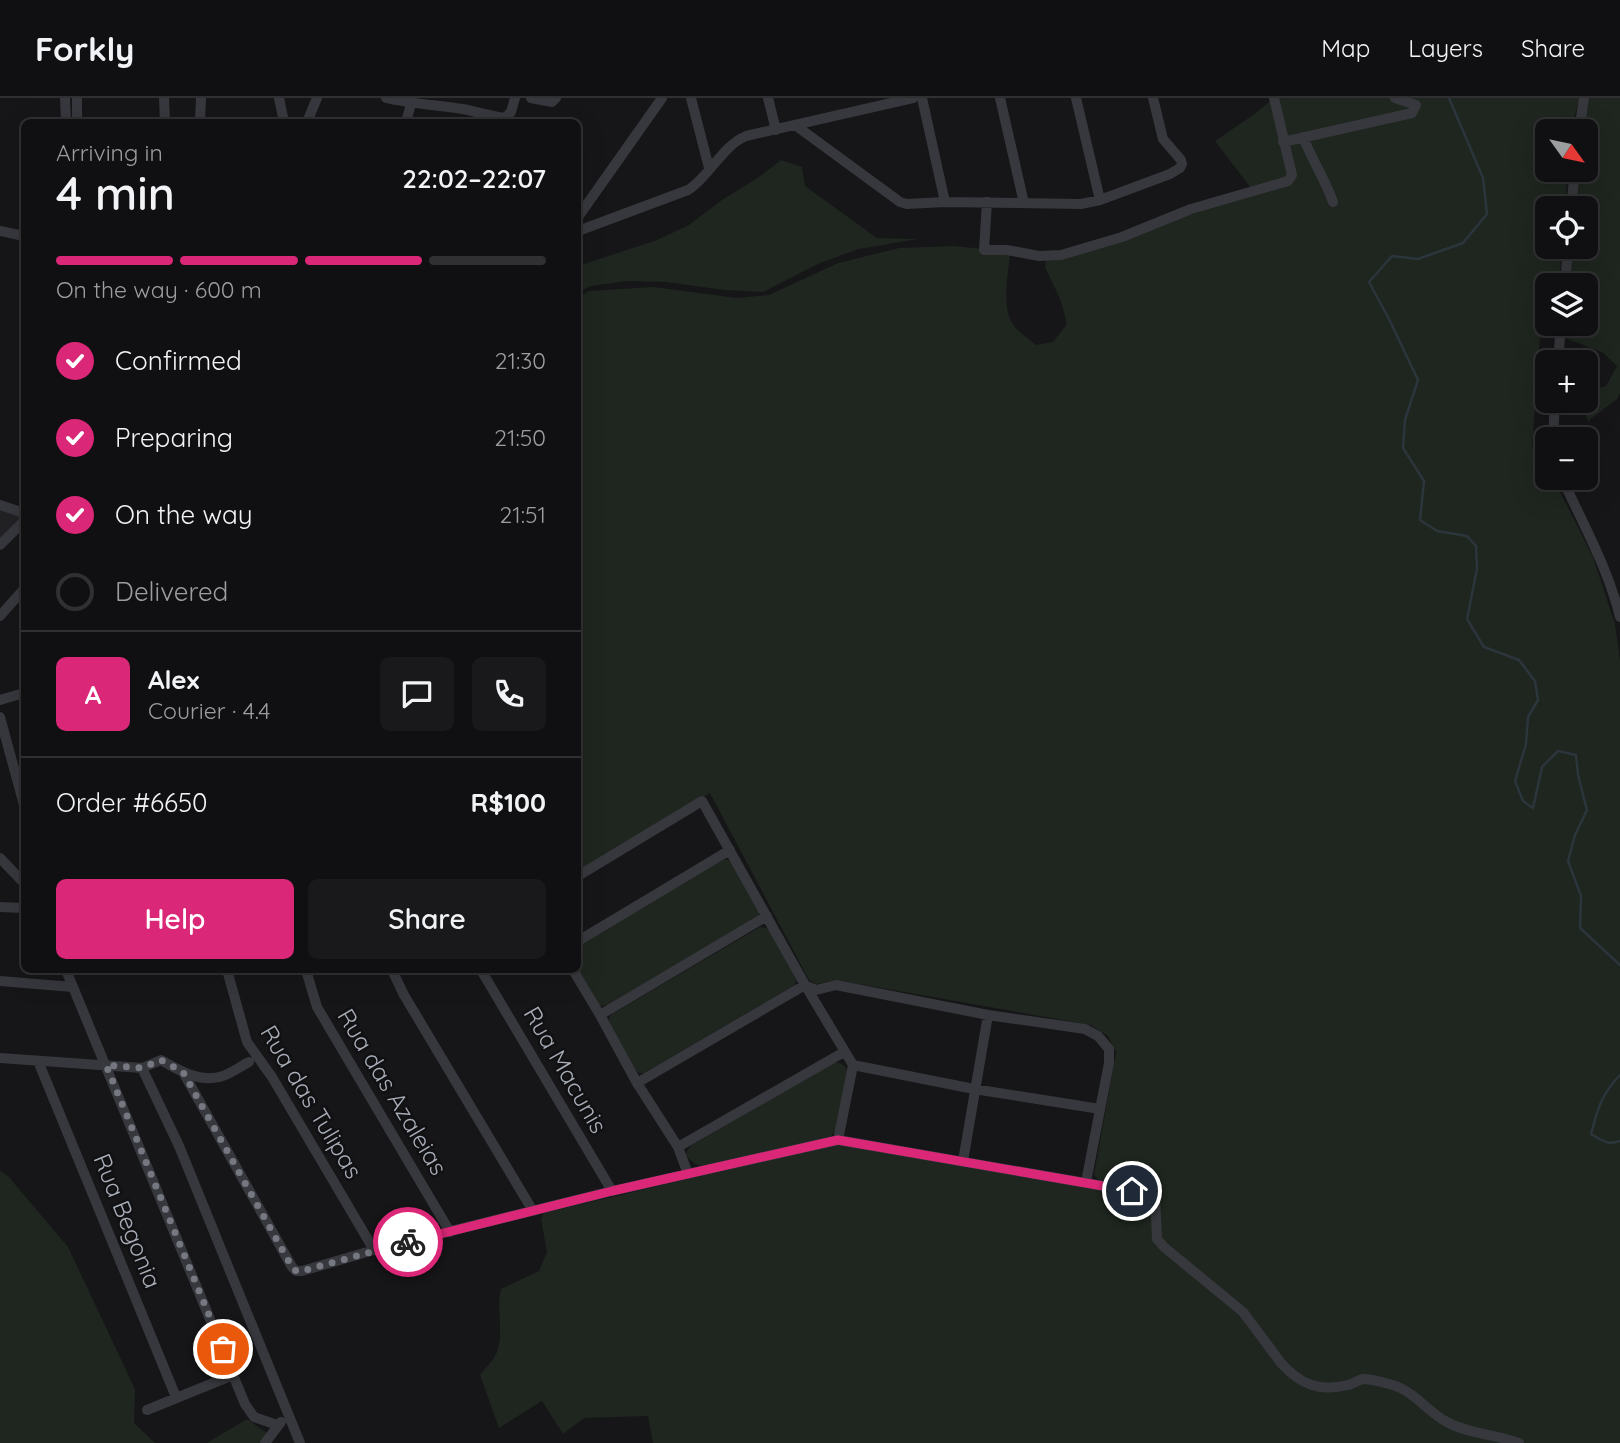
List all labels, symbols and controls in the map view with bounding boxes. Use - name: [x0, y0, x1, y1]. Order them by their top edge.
- text: Forkly: [35, 28, 134, 69]
- text: Map: [1321, 33, 1370, 63]
- text: Layers: [1408, 33, 1483, 63]
- text: Share: [1521, 33, 1585, 63]
- north arrow: [1535, 119, 1598, 182]
- map controls: [1535, 119, 1598, 490]
- text: Arriving in: [56, 138, 163, 167]
- text: 22:02–22:07: [402, 162, 546, 195]
- text: 4 min: [56, 164, 175, 222]
- button: locate: [1535, 196, 1598, 259]
- button: layers: [1535, 273, 1598, 336]
- text: On the way · 600 m: [56, 275, 262, 304]
- icon: check: [56, 342, 94, 380]
- text: Confirmed: [115, 344, 242, 377]
- text: 21:30: [495, 346, 546, 375]
- button: +: [1535, 350, 1598, 413]
- icon: check: [56, 419, 94, 457]
- text: Preparing: [115, 421, 233, 454]
- text: 21:50: [494, 423, 546, 452]
- button: −: [1535, 427, 1598, 490]
- icon: check: [56, 496, 94, 534]
- text: On the way: [115, 498, 253, 531]
- text: 21:51: [499, 500, 546, 529]
- text: Delivered: [115, 575, 228, 608]
- button: chat: [380, 657, 454, 731]
- button: phone: [472, 657, 546, 731]
- text: Alex: [148, 663, 199, 696]
- text: A: [85, 678, 101, 711]
- text: Courier · 4.4: [148, 696, 270, 725]
- text: Order #6650: [56, 786, 208, 819]
- text: R$100: [471, 786, 546, 819]
- button: Help: [56, 879, 294, 959]
- button: Share: [308, 879, 546, 959]
- street label: Rua Macunis: [518, 1001, 614, 1138]
- street label: Rua das Azaleias: [331, 1003, 454, 1180]
- street label: Rua das Tulipas: [254, 1019, 369, 1184]
- street label: Rua Begonia: [87, 1149, 168, 1292]
- pin: [1102, 1161, 1162, 1221]
- icon: home: [1113, 1172, 1151, 1210]
- courier: [373, 1207, 443, 1277]
- icon: bike: [389, 1223, 427, 1261]
- pin: [193, 1319, 253, 1379]
- icon: bag: [204, 1330, 242, 1368]

